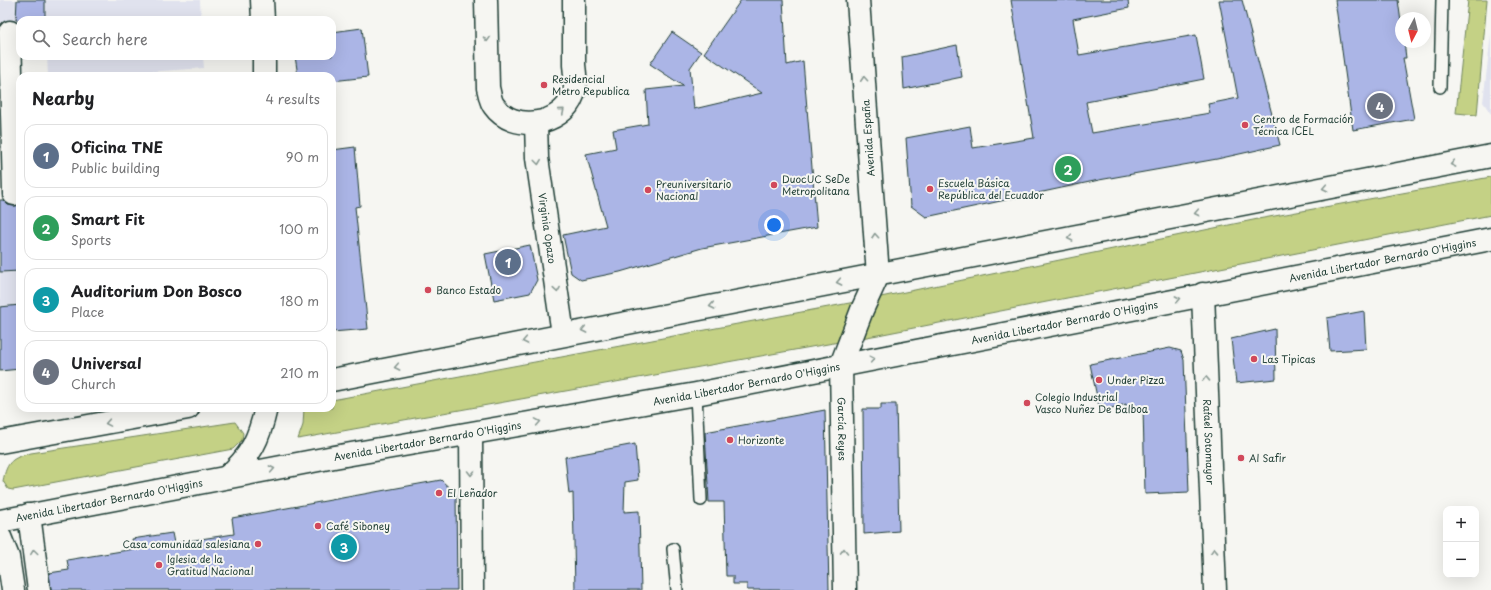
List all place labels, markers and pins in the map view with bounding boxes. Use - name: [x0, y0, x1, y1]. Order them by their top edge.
- place label: Residencial Metro Republica: [552, 71, 630, 98]
- marker: Residencial Metro Republica: [539, 80, 549, 90]
- pin: 4: [1367, 91, 1393, 121]
- place label: Centro de Formación Técnica ICEL: [1253, 111, 1353, 138]
- marker: Centro de Formación Técnica ICEL: [1240, 120, 1250, 130]
- pin: 2: [1055, 154, 1081, 184]
- place label: DuocUC SeDe Metropolitana: [782, 171, 851, 198]
- place label: Escuela Básica República del Ecuador: [938, 175, 1044, 202]
- place label: Preuniversitario Nacional: [656, 176, 732, 203]
- marker: DuocUC SeDe Metropolitana: [769, 180, 779, 190]
- marker: Escuela Básica República del Ecuador: [925, 184, 935, 194]
- marker: Preuniversitario Nacional: [643, 185, 653, 195]
- pin: 1: [495, 247, 521, 277]
- place label: Banco Estado: [436, 282, 501, 297]
- marker: Banco Estado: [423, 285, 433, 295]
- place label: Las Tipicas: [1262, 351, 1316, 366]
- marker: Las Tipicas: [1249, 354, 1259, 364]
- place label: Under Pizza: [1107, 372, 1165, 387]
- marker: Under Pizza: [1094, 375, 1104, 385]
- place label: Colegio Industrial Vasco Nuñez De Balboa: [1035, 389, 1149, 416]
- marker: Colegio Industrial Vasco Nuñez De Balboa: [1022, 398, 1032, 408]
- place label: Horizonte: [738, 432, 785, 447]
- marker: Horizonte: [725, 435, 735, 445]
- place label: Al Safir: [1249, 450, 1287, 465]
- marker: Al Safir: [1236, 453, 1246, 463]
- place label: El Leñador: [447, 485, 498, 500]
- marker: El Leñador: [434, 488, 444, 498]
- place label: Café Siboney: [326, 518, 390, 533]
- marker: Café Siboney: [313, 521, 323, 531]
- pin: 3: [331, 532, 357, 562]
- place label: Casa comunidad salesiana: [123, 536, 251, 551]
- marker: Casa comunidad salesiana: [253, 539, 263, 549]
- place label: Iglesia de la Gratitud Nacional: [167, 551, 254, 578]
- marker: Iglesia de la Gratitud Nacional: [154, 560, 164, 570]

